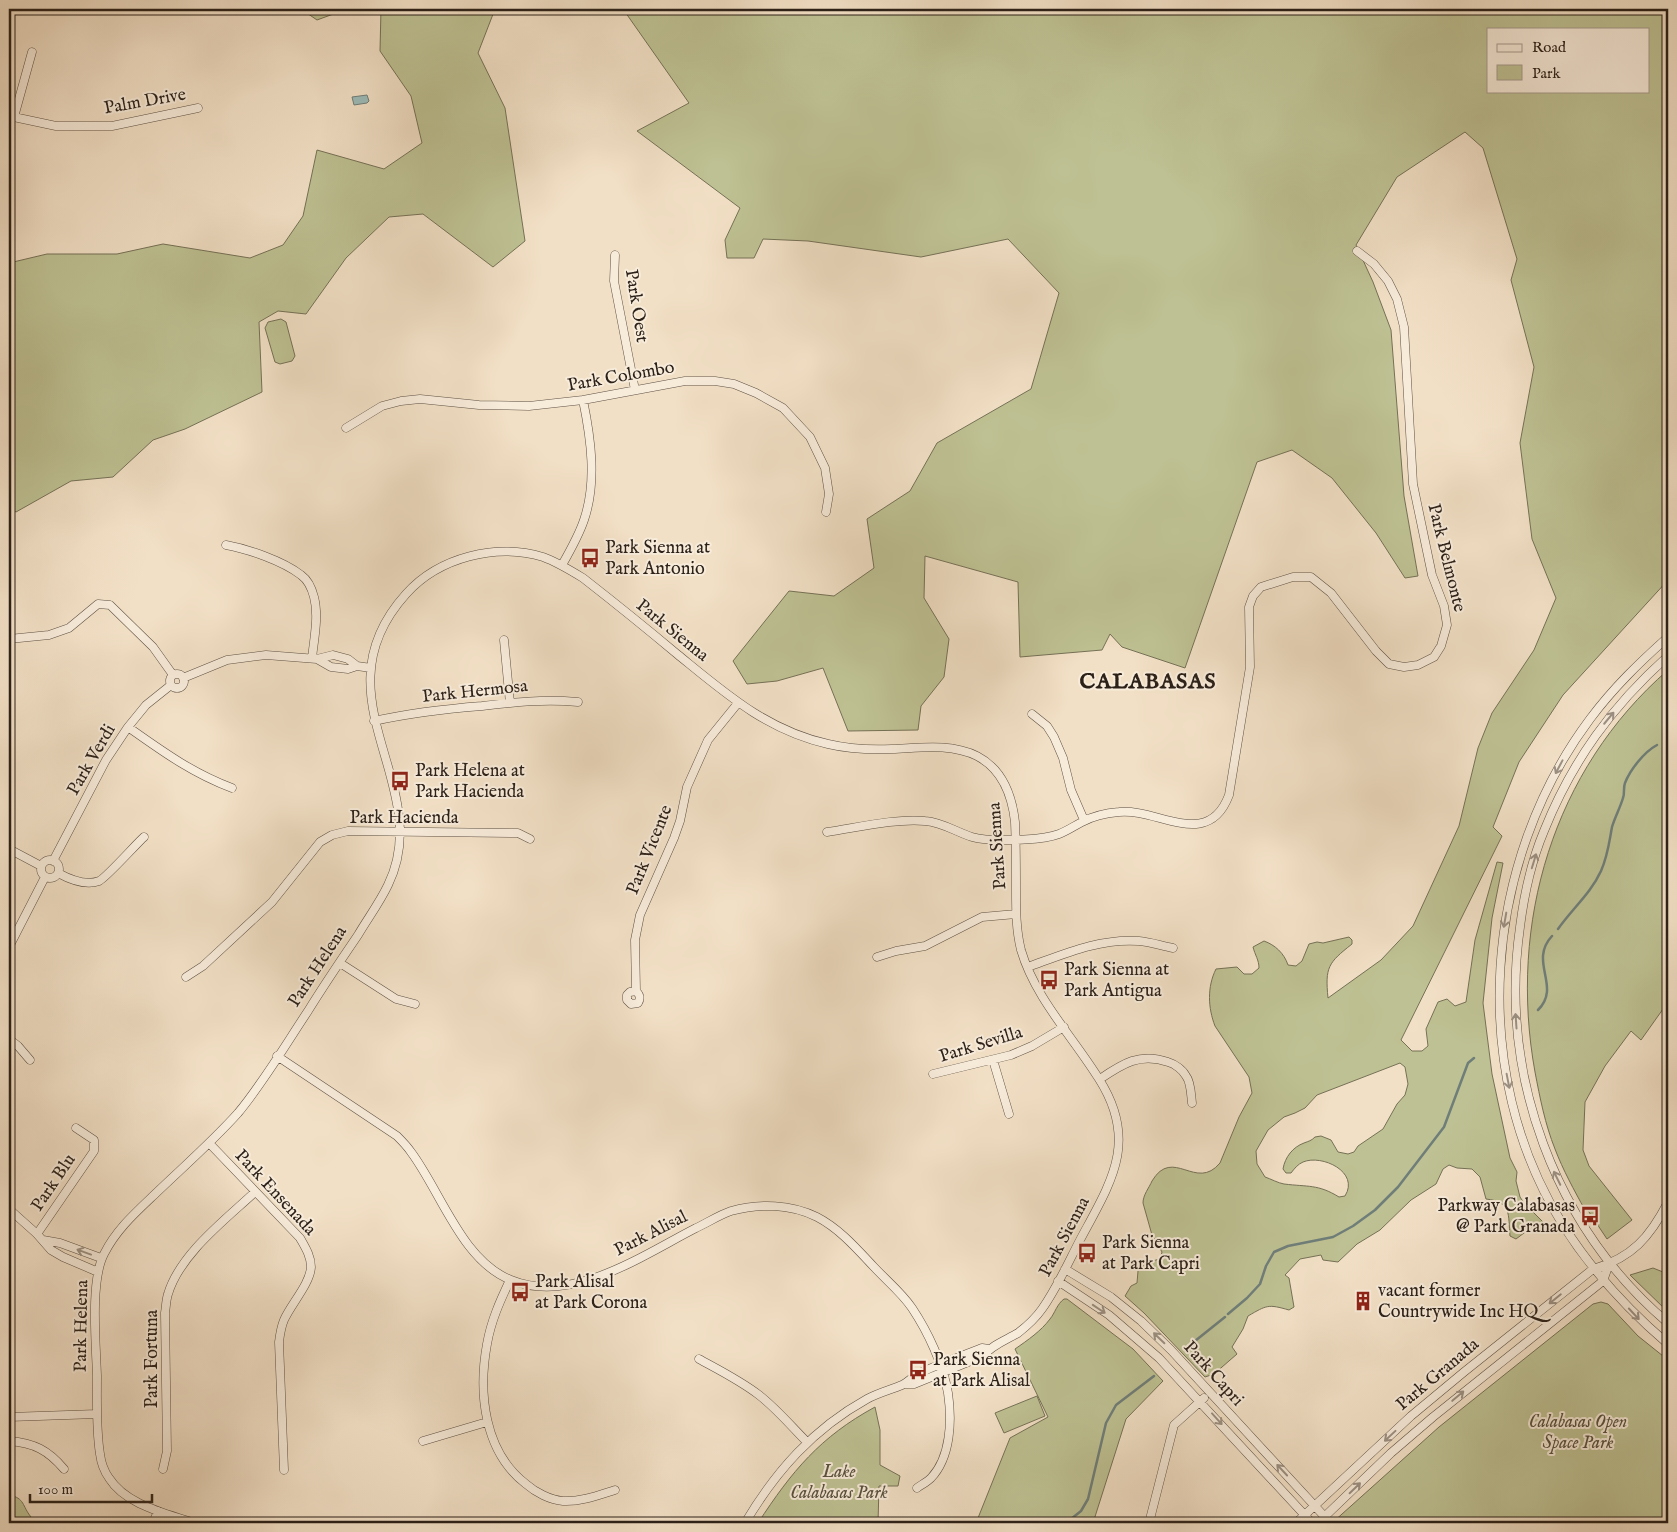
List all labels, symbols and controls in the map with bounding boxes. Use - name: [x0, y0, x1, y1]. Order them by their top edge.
- legend: [1487, 28, 1650, 92]
- text: Road: [1532, 38, 1567, 57]
- text: Park: [1532, 64, 1562, 83]
- street label: Palm Drive: [102, 83, 188, 121]
- street label: Park Oest: [619, 268, 653, 344]
- street label: Park Colombo: [566, 356, 677, 398]
- street label: Park Belmonte: [1421, 501, 1471, 615]
- place label: Park Sienna at Park Antonio: [605, 537, 710, 581]
- bus stop icon: Park Sienna at Park Antonio: [579, 547, 601, 569]
- street label: Park Sienna: [631, 595, 713, 668]
- district label: CALABASAS: [1080, 668, 1216, 696]
- street label: Park Hermosa: [421, 675, 529, 709]
- one-way arrow: [1604, 712, 1615, 725]
- street label: Park Verdi: [62, 720, 122, 800]
- place label: Park Helena at Park Hacienda: [415, 760, 525, 804]
- one-way arrow: [1554, 760, 1564, 775]
- bus stop icon: Park Helena at Park Hacienda: [389, 770, 411, 792]
- street label: Park Sienna: [983, 801, 1013, 890]
- street label: Park Vicente: [622, 802, 678, 898]
- street label: Park Hacienda: [349, 807, 459, 830]
- one-way arrow: [1530, 853, 1540, 869]
- one-way arrow: [1500, 911, 1510, 927]
- street label: Park Helena: [283, 922, 353, 1012]
- place label: Park Sienna at Park Antigua: [1064, 959, 1169, 1003]
- bus stop icon: Park Sienna at Park Antigua: [1038, 969, 1060, 991]
- one-way arrow: [1512, 1014, 1521, 1030]
- street label: Park Sevilla: [936, 1021, 1026, 1069]
- one-way arrow: [1503, 1073, 1513, 1089]
- street label: Park Ensenada: [229, 1145, 321, 1241]
- street label: Park Blu: [27, 1150, 81, 1216]
- one-way arrow: [1552, 1170, 1562, 1185]
- street label: Park Sienna: [1034, 1193, 1096, 1281]
- place label: Parkway Calabasas @ Park Granada: [1437, 1195, 1575, 1239]
- bus stop icon: Parkway Calabasas @ Park Granada: [1579, 1205, 1601, 1227]
- street label: Park Alisal: [611, 1206, 692, 1262]
- place label: Park Sienna at Park Capri: [1102, 1232, 1200, 1276]
- bus stop icon: Park Sienna at Park Capri: [1076, 1242, 1098, 1264]
- one-way arrow: [77, 1247, 92, 1256]
- place label: Park Alisal at Park Corona: [535, 1271, 647, 1315]
- street label: Park Helena: [70, 1280, 94, 1372]
- place label: vacant former Countrywide Inc HQ: [1378, 1280, 1552, 1324]
- bus stop icon: Park Alisal at Park Corona: [509, 1281, 531, 1303]
- building icon: vacant former Countrywide Inc HQ: [1352, 1290, 1374, 1312]
- one-way arrow: [1549, 1293, 1562, 1304]
- one-way arrow: [1091, 1304, 1105, 1314]
- one-way arrow: [1628, 1307, 1640, 1320]
- street label: Park Fortuna: [141, 1309, 164, 1408]
- one-way arrow: [1152, 1332, 1165, 1344]
- street label: Park Granada: [1392, 1333, 1484, 1416]
- street label: Park Capri: [1178, 1337, 1248, 1412]
- place label: Park Sienna at Park Alisal: [933, 1349, 1030, 1393]
- bus stop icon: Park Sienna at Park Alisal: [907, 1359, 929, 1381]
- one-way arrow: [1451, 1391, 1464, 1402]
- park label: Calabasas Open Space Park: [1529, 1411, 1627, 1455]
- one-way arrow: [1211, 1413, 1223, 1426]
- one-way arrow: [1383, 1431, 1396, 1442]
- park label: Lake Calabasas Park: [790, 1461, 888, 1505]
- one-way arrow: [1276, 1463, 1288, 1476]
- scale bar: [30, 1472, 152, 1504]
- text: 100 m: [38, 1480, 74, 1499]
- one-way arrow: [1349, 1482, 1361, 1494]

